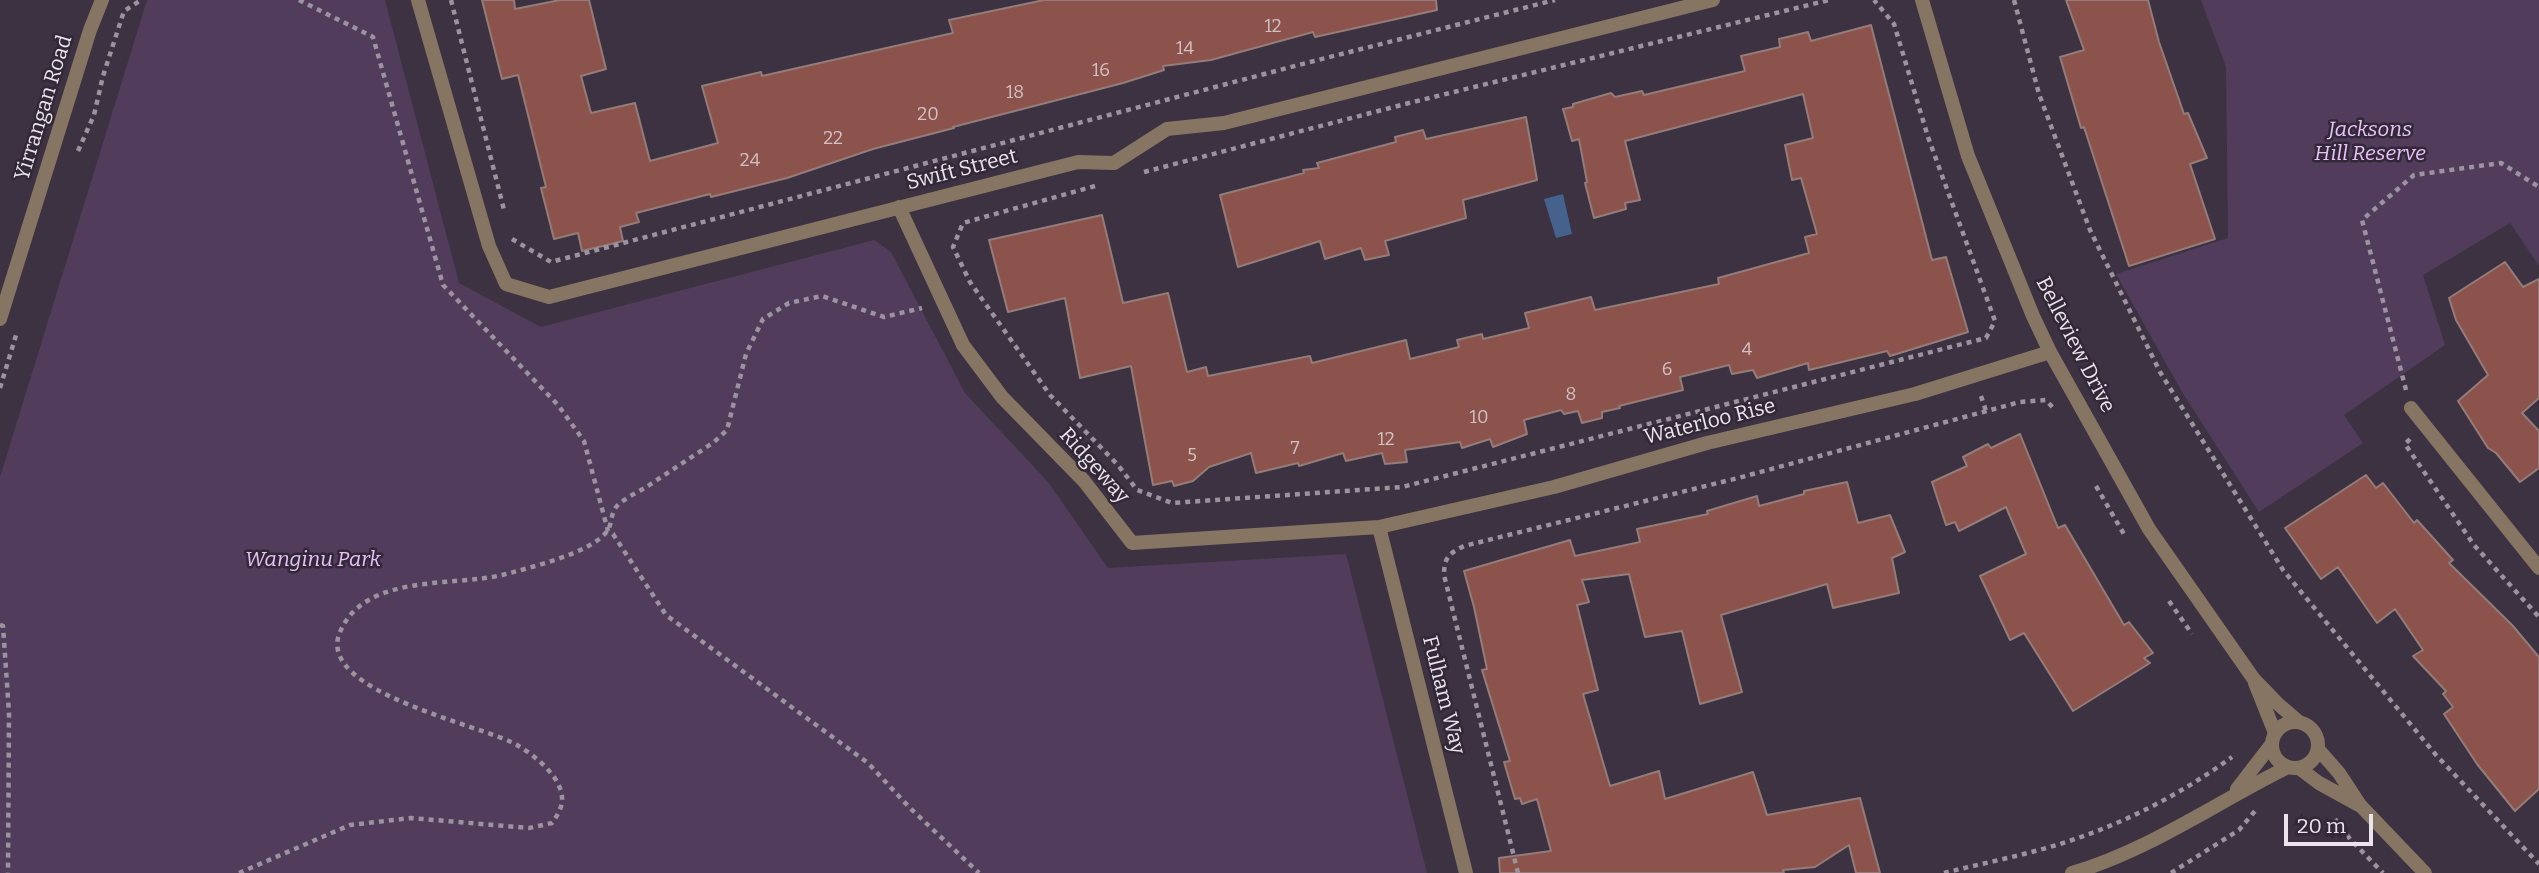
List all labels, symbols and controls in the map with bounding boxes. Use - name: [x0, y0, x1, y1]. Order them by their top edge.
- house number: 12: [1264, 16, 1282, 38]
- street label: Yirrangan Road: [10, 32, 78, 184]
- house number: 14: [1176, 38, 1194, 60]
- house number: 16: [1092, 60, 1110, 82]
- house number: 18: [1006, 82, 1024, 104]
- house number: 20: [917, 104, 939, 126]
- park label: Jacksons Hill Reserve: [2314, 117, 2426, 167]
- house number: 22: [823, 128, 843, 150]
- street label: Swift Street: [904, 144, 1020, 196]
- house number: 24: [740, 150, 760, 172]
- street label: Belleview Drive: [2030, 273, 2120, 417]
- house number: 4: [1742, 339, 1752, 361]
- house number: 6: [1662, 359, 1672, 381]
- house number: 8: [1566, 384, 1576, 406]
- street label: Waterloo Rise: [1642, 393, 1778, 451]
- house number: 10: [1470, 407, 1488, 429]
- street label: Ridgeway: [1053, 423, 1135, 509]
- house number: 12: [1377, 429, 1395, 451]
- house number: 7: [1290, 438, 1300, 460]
- house number: 5: [1187, 445, 1197, 467]
- park label: Wanginu Park: [245, 547, 381, 573]
- street label: Fulham Way: [1416, 633, 1470, 757]
- scale bar: [2287, 800, 2376, 844]
- text: 20 m: [2297, 813, 2346, 839]

